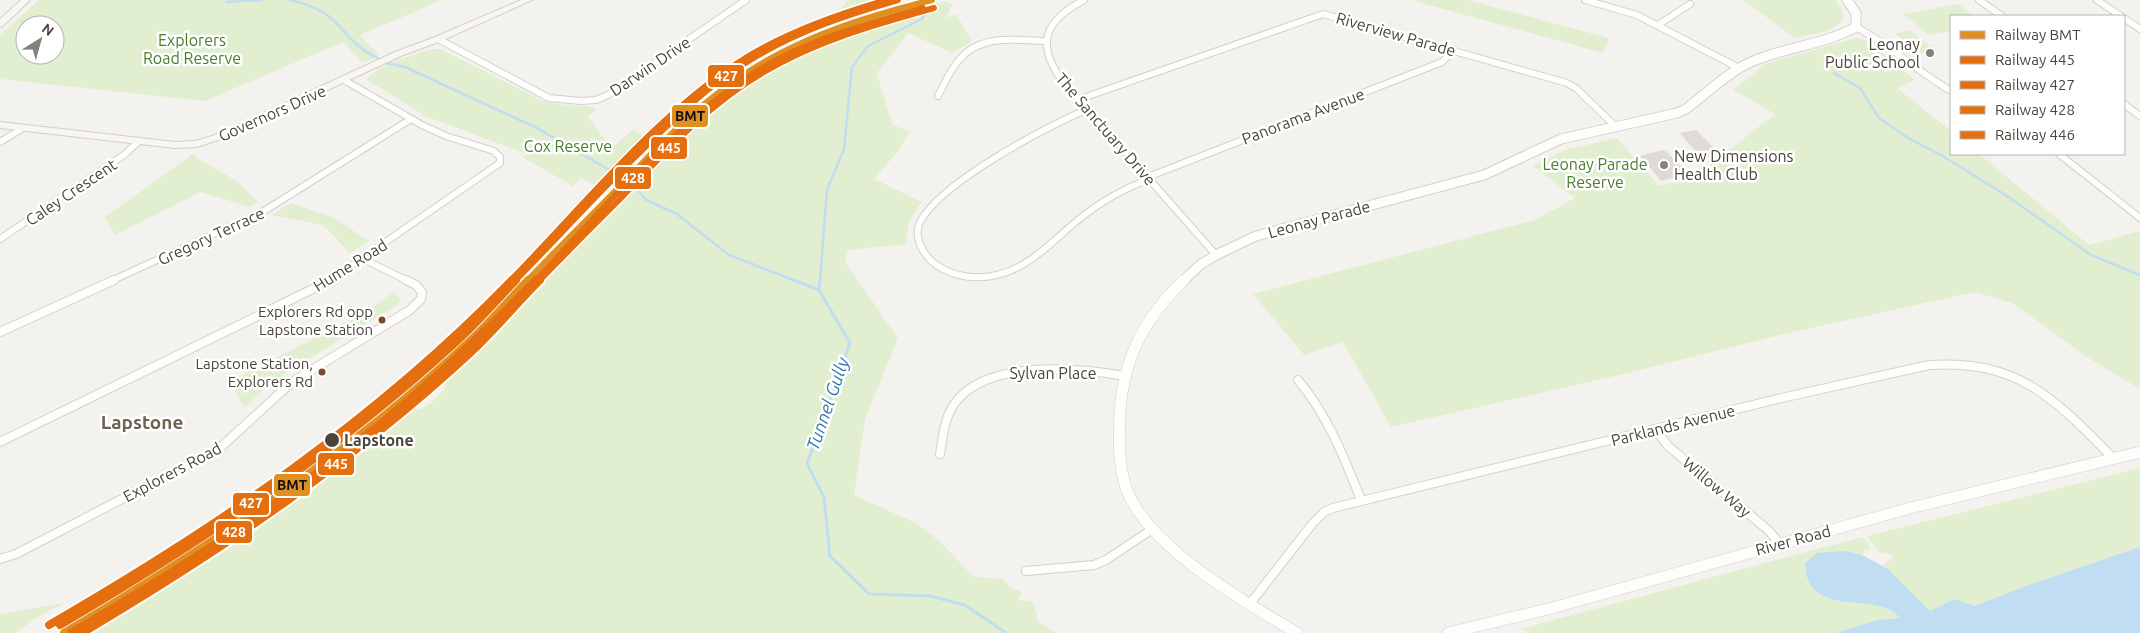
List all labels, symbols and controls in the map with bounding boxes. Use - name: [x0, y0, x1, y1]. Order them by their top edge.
- street label: Riverview Parade: [1334, 8, 1458, 60]
- north arrow: [15, 15, 65, 65]
- legend: [1950, 15, 2125, 155]
- text: N: [39, 20, 57, 39]
- text: Railway BMT: [1995, 26, 2081, 43]
- park label: Explorers Road Reserve: [143, 31, 241, 67]
- street label: Darwin Drive: [606, 33, 694, 99]
- place label: Leonay Public School: [1825, 35, 1920, 71]
- marker: Leonay Public School: [1924, 47, 1936, 59]
- text: Railway 445: [1995, 51, 2075, 68]
- line badge: 427: [707, 64, 745, 88]
- text: 427: [714, 68, 738, 84]
- street label: The Sanctuary Drive: [1052, 69, 1160, 189]
- text: Railway 427: [1995, 76, 2075, 93]
- street label: Governors Drive: [216, 81, 328, 145]
- street label: Panorama Avenue: [1239, 84, 1367, 148]
- text: Railway 428: [1995, 101, 2075, 118]
- line badge: BMT: [671, 104, 709, 128]
- text: BMT: [675, 108, 706, 124]
- text: Railway 446: [1995, 126, 2075, 143]
- line badge: 445: [650, 136, 688, 160]
- park label: Cox Reserve: [524, 137, 612, 155]
- text: 445: [657, 140, 681, 156]
- place label: New Dimensions Health Club: [1674, 147, 1794, 183]
- street label: Caley Crescent: [22, 155, 120, 229]
- park label: Leonay Parade Reserve: [1542, 155, 1648, 191]
- marker: New Dimensions Health Club: [1658, 159, 1670, 171]
- line badge: 428: [614, 166, 652, 190]
- text: 428: [621, 170, 645, 186]
- street label: Leonay Parade: [1266, 197, 1372, 241]
- street label: Gregory Terrace: [155, 203, 267, 269]
- street label: Hume Road: [310, 235, 390, 295]
- place label: Explorers Rd opp Lapstone Station: [258, 303, 373, 338]
- marker: Explorers Rd opp Lapstone Station: [377, 315, 387, 325]
- water label: Tunnel Gully: [802, 354, 852, 453]
- place label: Lapstone Station, Explorers Rd: [195, 355, 313, 390]
- street label: Sylvan Place: [1009, 364, 1097, 382]
- marker: Lapstone Station, Explorers Rd: [317, 367, 327, 377]
- street label: Parklands Avenue: [1609, 401, 1737, 449]
- district label: Lapstone: [101, 411, 183, 433]
- marker: Lapstone: [323, 431, 341, 449]
- place label: Lapstone: [344, 431, 414, 449]
- street label: Explorers Road: [120, 439, 224, 505]
- line badge: 445: [317, 452, 355, 476]
- street label: Willow Way: [1679, 453, 1755, 521]
- text: 445: [324, 456, 348, 472]
- line badge: BMT: [273, 473, 311, 497]
- text: BMT: [277, 477, 308, 493]
- line badge: 427: [232, 492, 270, 516]
- text: 427: [239, 495, 263, 511]
- line badge: 428: [215, 520, 253, 544]
- street label: River Road: [1753, 521, 1833, 559]
- text: 428: [222, 524, 246, 540]

